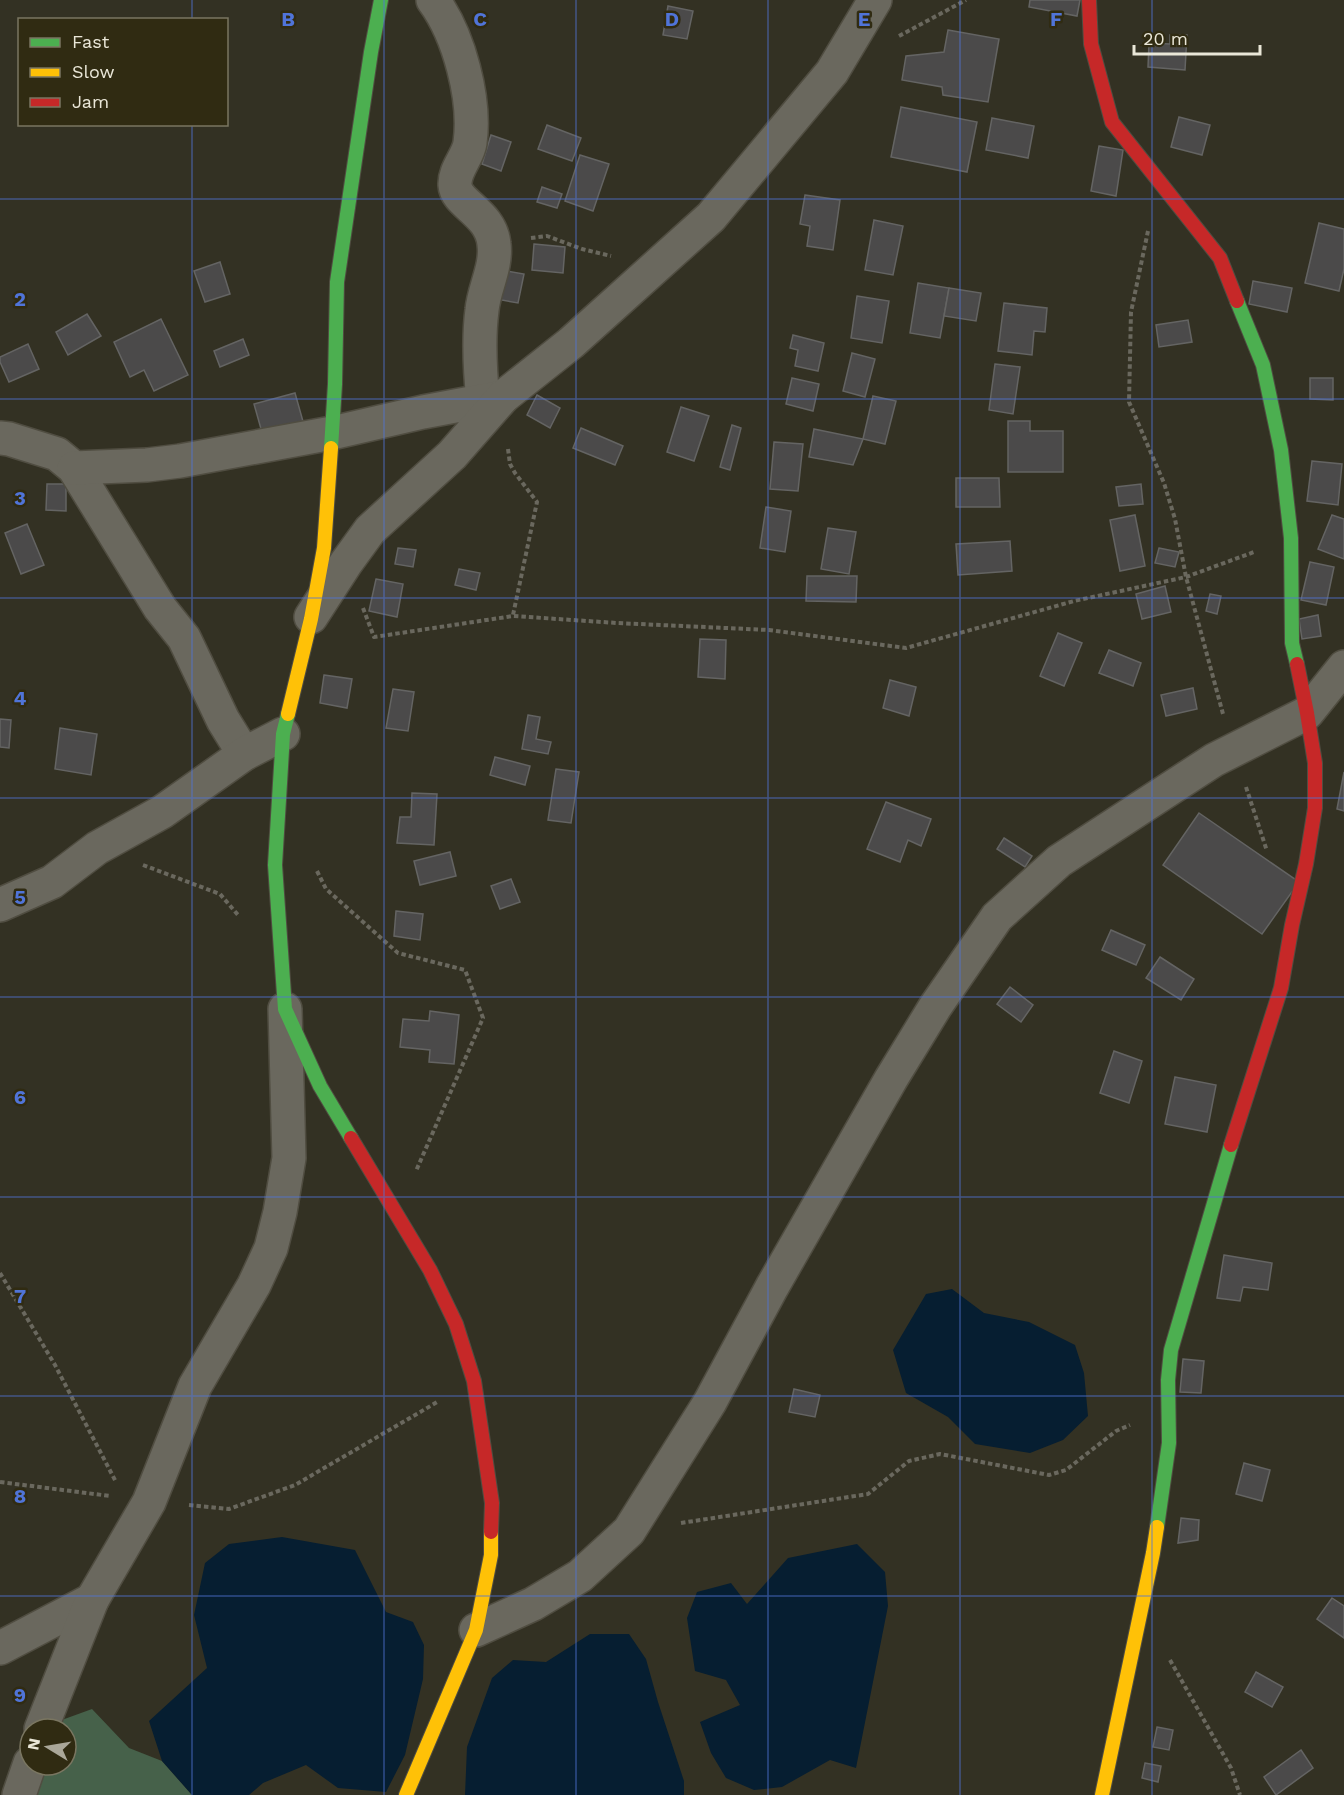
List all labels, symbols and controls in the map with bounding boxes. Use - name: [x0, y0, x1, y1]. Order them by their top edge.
- text: B: [281, 7, 295, 31]
- text: C: [473, 7, 487, 31]
- text: D: [665, 7, 679, 31]
- text: E: [858, 7, 870, 31]
- text: F: [1050, 7, 1062, 31]
- legend: [18, 18, 228, 126]
- scale bar: [1134, 18, 1260, 56]
- text: 20 m: [1143, 28, 1188, 49]
- text: Fast: [72, 31, 110, 52]
- text: Slow: [72, 61, 115, 82]
- text: Jam: [72, 91, 109, 112]
- text: 2: [14, 287, 26, 311]
- text: 3: [14, 486, 26, 510]
- text: 4: [14, 686, 27, 710]
- text: 5: [14, 885, 26, 909]
- text: 6: [14, 1085, 26, 1109]
- text: 7: [14, 1284, 26, 1308]
- text: 8: [14, 1484, 26, 1508]
- text: 9: [14, 1683, 26, 1707]
- north arrow: [18, 1717, 78, 1777]
- text: N: [23, 1737, 44, 1752]

